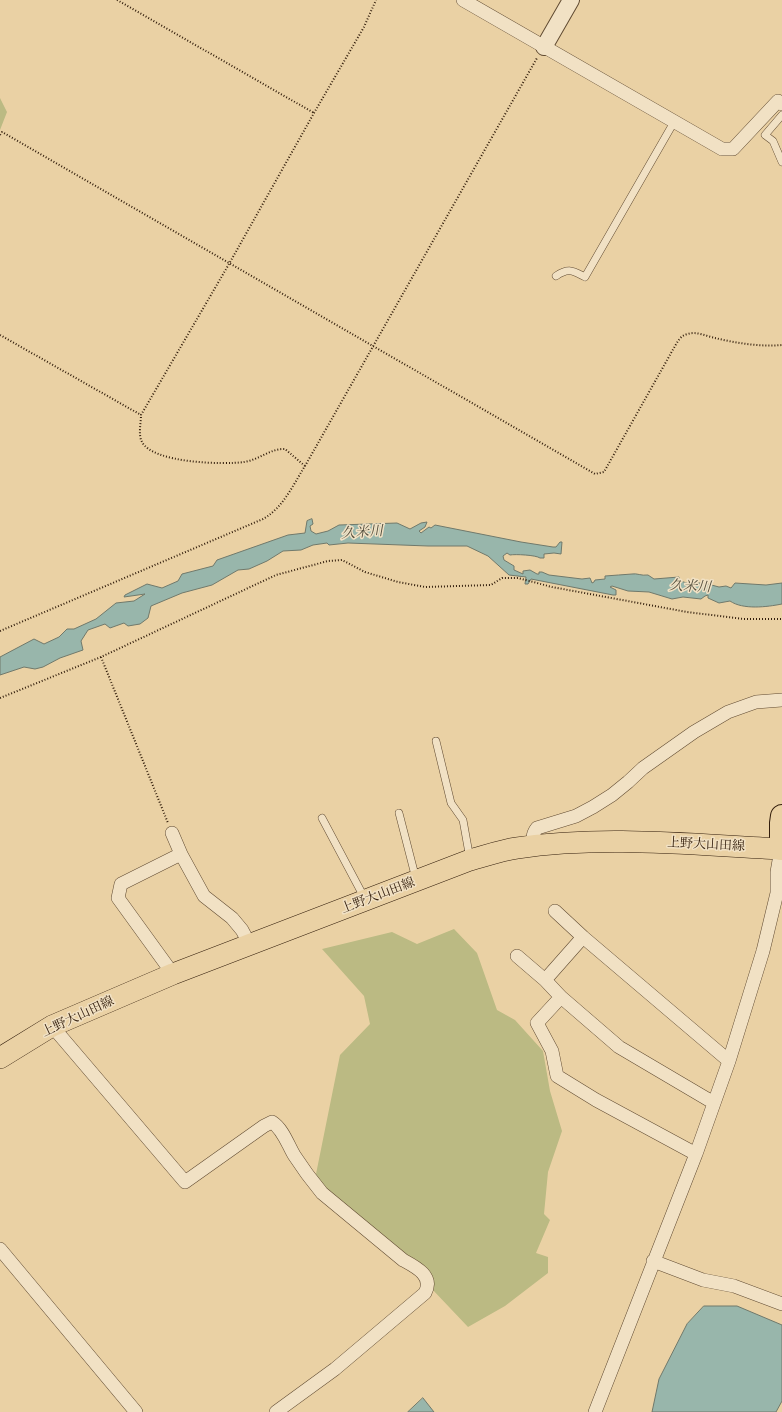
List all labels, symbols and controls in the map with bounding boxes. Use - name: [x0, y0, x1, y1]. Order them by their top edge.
- water label: 久米川: [340, 523, 384, 543]
- water label: 久米川: [669, 578, 711, 596]
- street label: 上野大山田線: [667, 835, 745, 855]
- street label: 上野大山田線: [339, 875, 417, 917]
- street label: 上野大山田線: [39, 993, 117, 1041]

